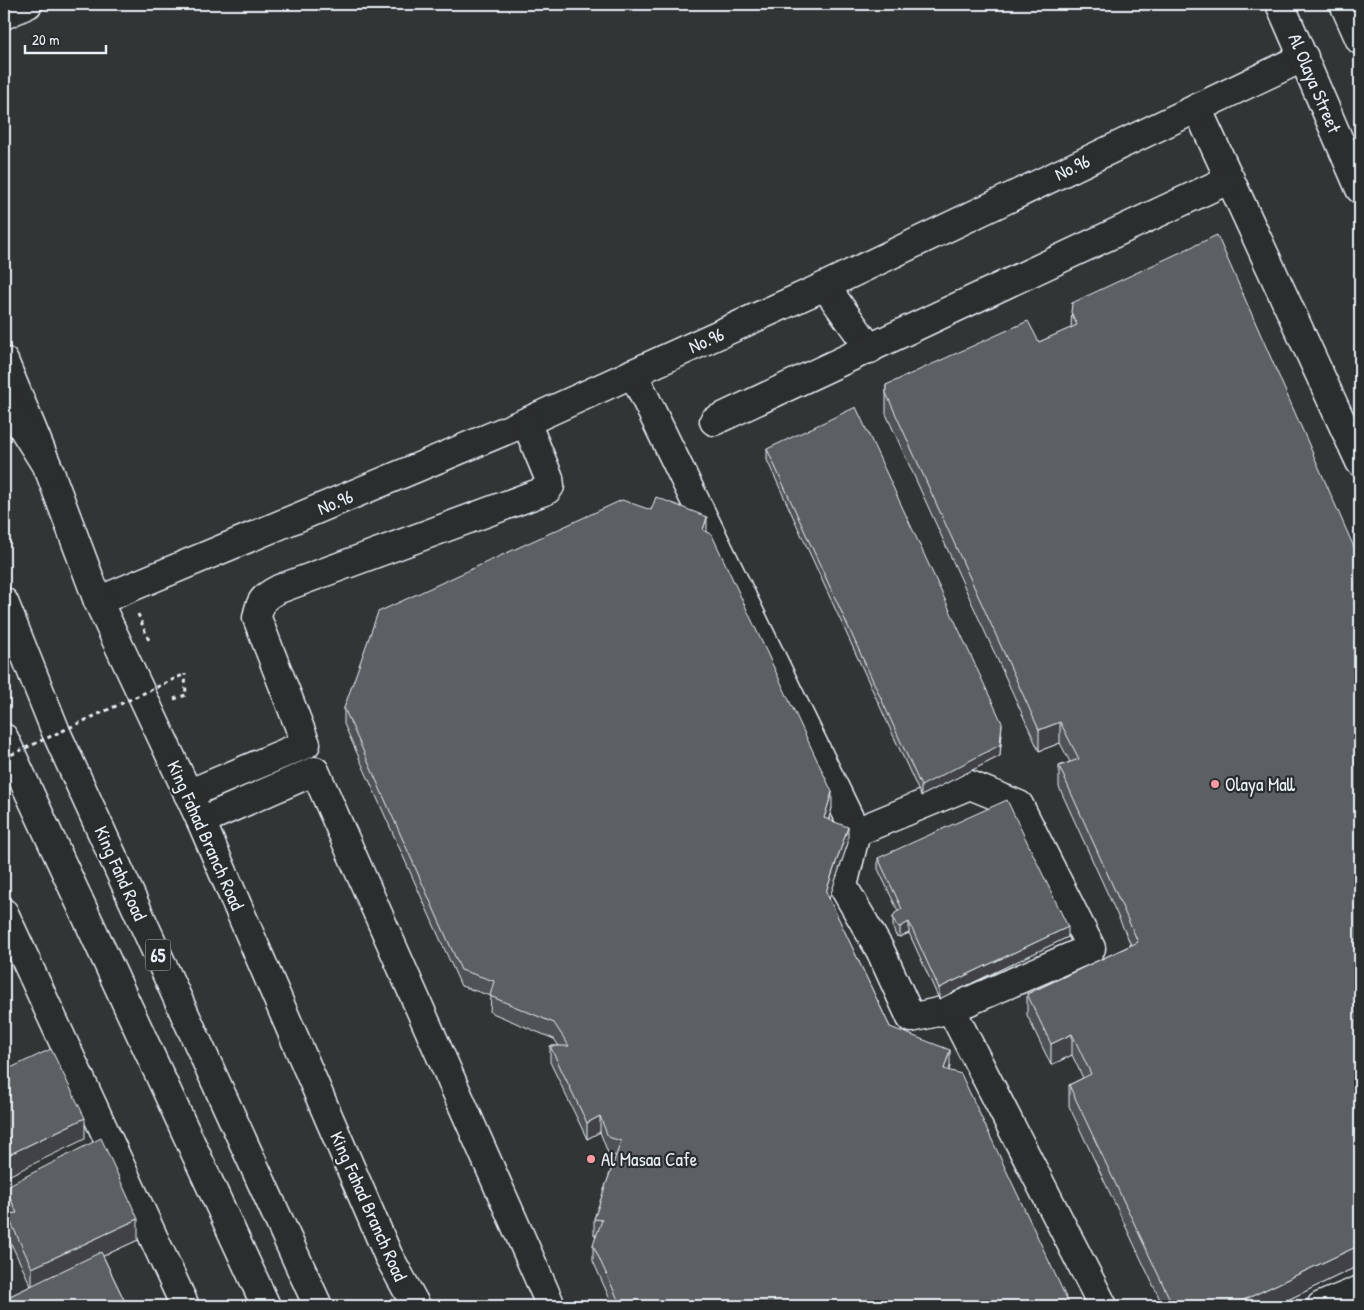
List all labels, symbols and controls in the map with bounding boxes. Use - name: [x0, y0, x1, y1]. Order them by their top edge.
- scale bar: [25, 22, 106, 54]
- text: 20 m: [32, 29, 59, 50]
- street label: Al Olaya Street: [1282, 29, 1348, 137]
- street label: No.96: [1050, 147, 1094, 187]
- street label: No.96: [684, 321, 728, 359]
- street label: No.96: [313, 483, 357, 521]
- street label: King Fahad Branch Road: [161, 756, 251, 914]
- place label: Olaya Mall: [1225, 771, 1296, 797]
- marker: Olaya Mall: [1209, 778, 1221, 790]
- street label: King Fahd Road: [89, 822, 154, 925]
- road number: 65: [146, 940, 170, 970]
- street label: King Fahad Branch Road: [324, 1127, 414, 1285]
- place label: Al Masaa Cafe: [601, 1146, 698, 1172]
- marker: Al Masaa Cafe: [585, 1153, 597, 1165]

